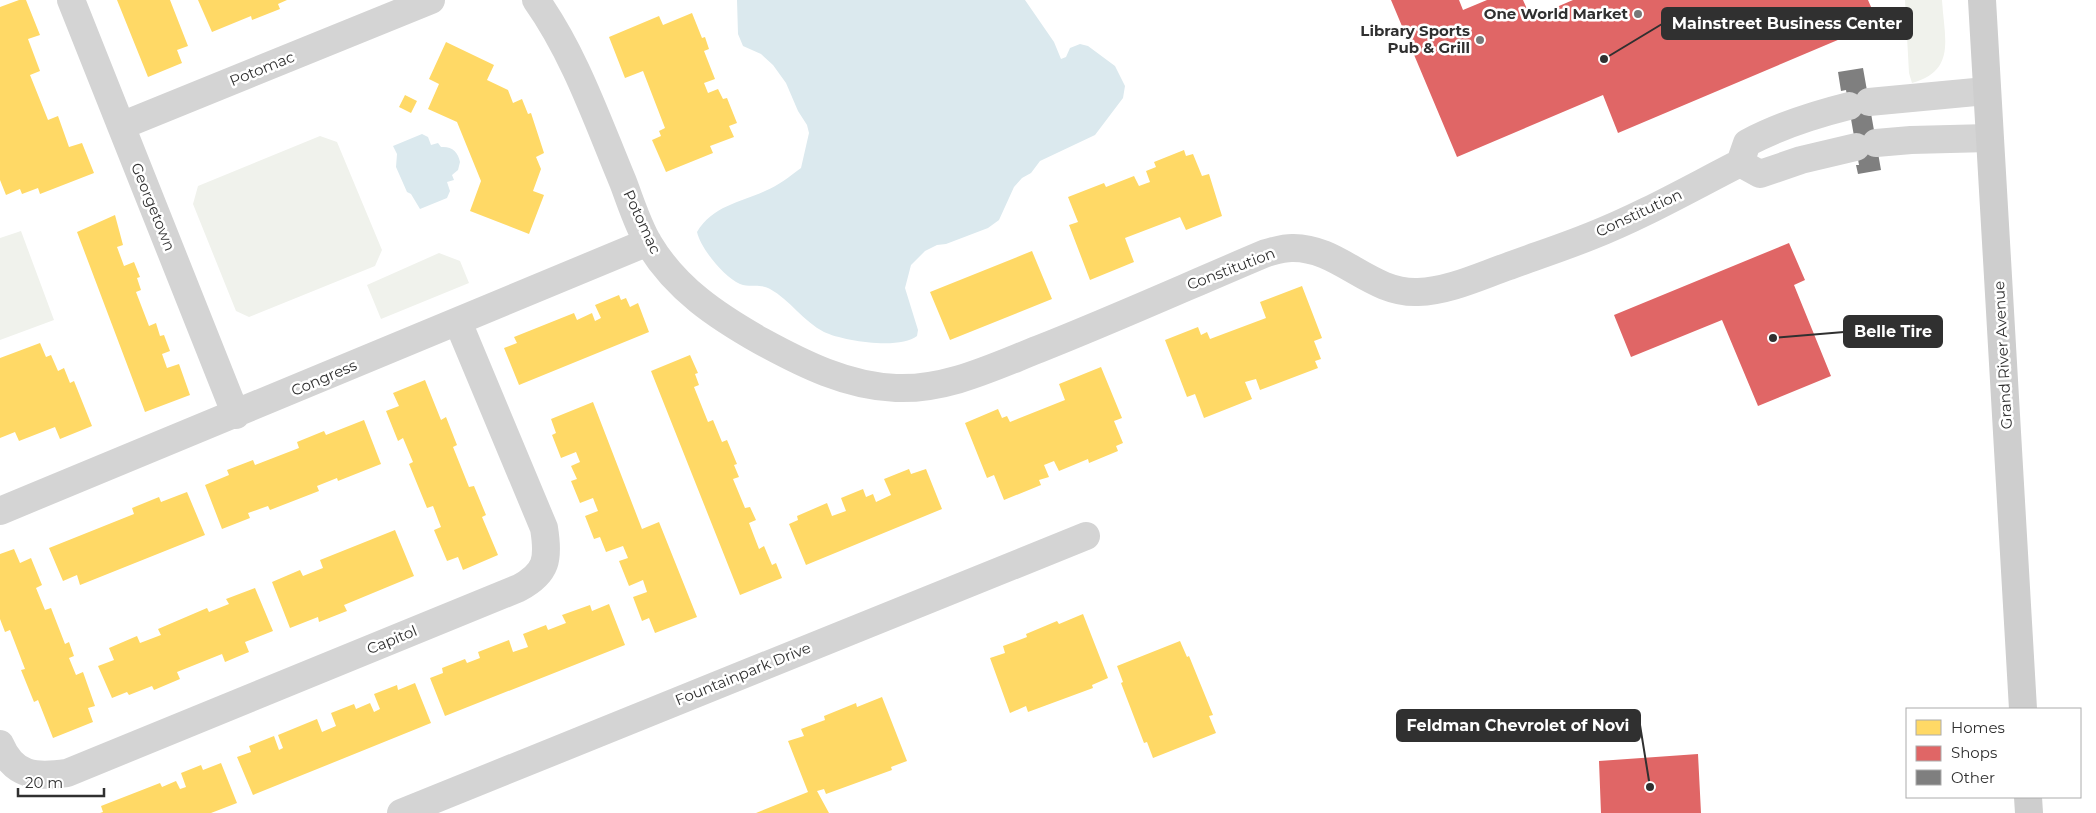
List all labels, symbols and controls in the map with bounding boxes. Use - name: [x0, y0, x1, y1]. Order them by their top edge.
- place label: One World Market: [1484, 4, 1628, 23]
- marker: One World Market: [1632, 8, 1644, 20]
- callout: Mainstreet Business Center: [1662, 8, 1912, 39]
- text: Mainstreet Business Center: [1672, 14, 1902, 33]
- place label: Library Sports Pub & Grill: [1360, 21, 1470, 57]
- marker: Library Sports Pub & Grill: [1474, 34, 1486, 46]
- street label: Potomac: [227, 47, 297, 90]
- street label: Georgetown: [127, 160, 180, 254]
- street label: Constitution: [1593, 184, 1685, 241]
- street label: Potomac: [619, 187, 666, 257]
- street label: Constitution: [1184, 243, 1278, 294]
- street label: Grand River Avenue: [1989, 280, 2016, 430]
- callout: Belle Tire: [1844, 316, 1942, 347]
- text: Belle Tire: [1854, 322, 1932, 341]
- street label: Congress: [288, 355, 360, 400]
- street label: Capitol: [364, 621, 420, 658]
- street label: Fountainpark Drive: [672, 638, 813, 709]
- legend: [1906, 708, 2081, 798]
- callout: Feldman Chevrolet of Novi: [1397, 710, 1640, 741]
- text: Feldman Chevrolet of Novi: [1407, 716, 1629, 735]
- text: Homes: [1951, 718, 2005, 737]
- text: Shops: [1951, 743, 1997, 762]
- scale bar: [18, 766, 104, 798]
- text: Other: [1951, 768, 1995, 787]
- text: 20 m: [25, 773, 63, 792]

